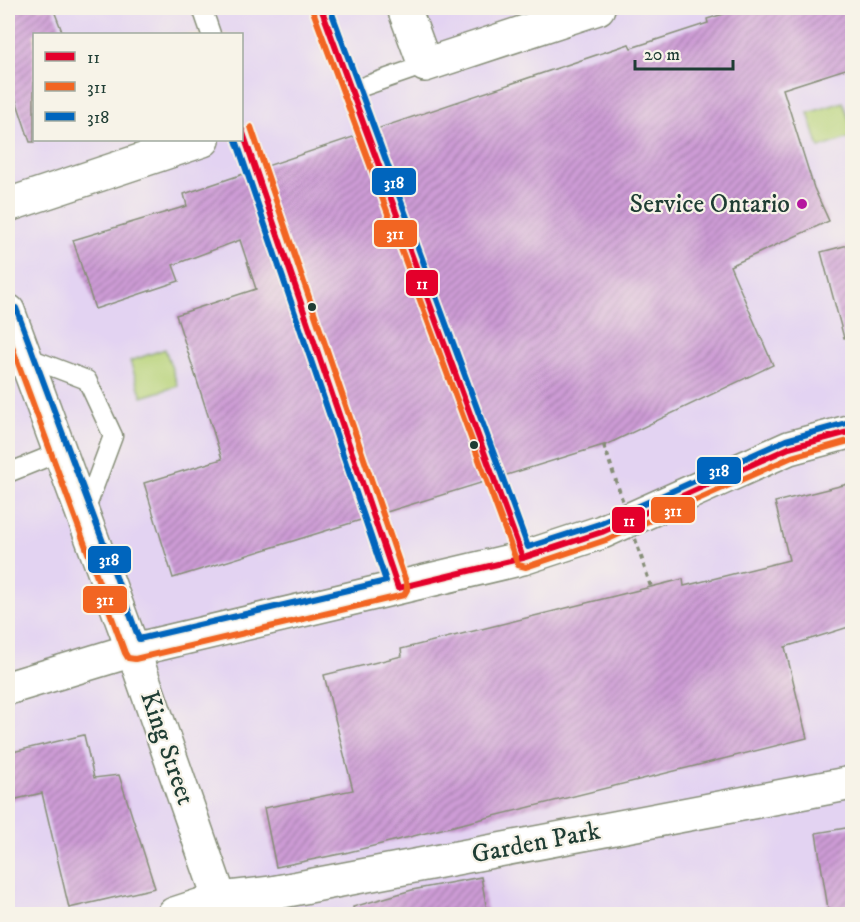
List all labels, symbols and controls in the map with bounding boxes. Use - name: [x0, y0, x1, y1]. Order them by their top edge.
- legend: [33, 33, 243, 141]
- scale bar: [635, 33, 732, 71]
- text: 20 m: [644, 44, 680, 66]
- text: 11: [87, 47, 100, 69]
- text: 311: [87, 77, 107, 99]
- text: 318: [87, 107, 109, 129]
- line badge: 318: [371, 167, 417, 196]
- text: 318: [384, 173, 404, 193]
- place label: Service Ontario: [630, 188, 790, 221]
- marker: Service Ontario: [795, 197, 809, 211]
- line badge: 311: [373, 219, 418, 248]
- text: 311: [386, 224, 404, 244]
- line badge: 11: [405, 269, 439, 297]
- text: 11: [416, 274, 428, 294]
- unlabelled marker: [306, 301, 318, 313]
- unlabelled marker: [468, 439, 480, 451]
- line badge: 318: [696, 456, 742, 485]
- text: 318: [709, 461, 729, 481]
- line badge: 311: [650, 496, 696, 524]
- text: 311: [664, 501, 682, 521]
- line badge: 11: [611, 506, 646, 534]
- text: 11: [623, 511, 635, 531]
- line badge: 318: [87, 545, 132, 574]
- text: 318: [99, 550, 119, 570]
- line badge: 311: [82, 585, 128, 614]
- text: 311: [96, 590, 114, 610]
- street label: King Street: [132, 687, 202, 809]
- street label: Garden Park: [469, 814, 603, 872]

